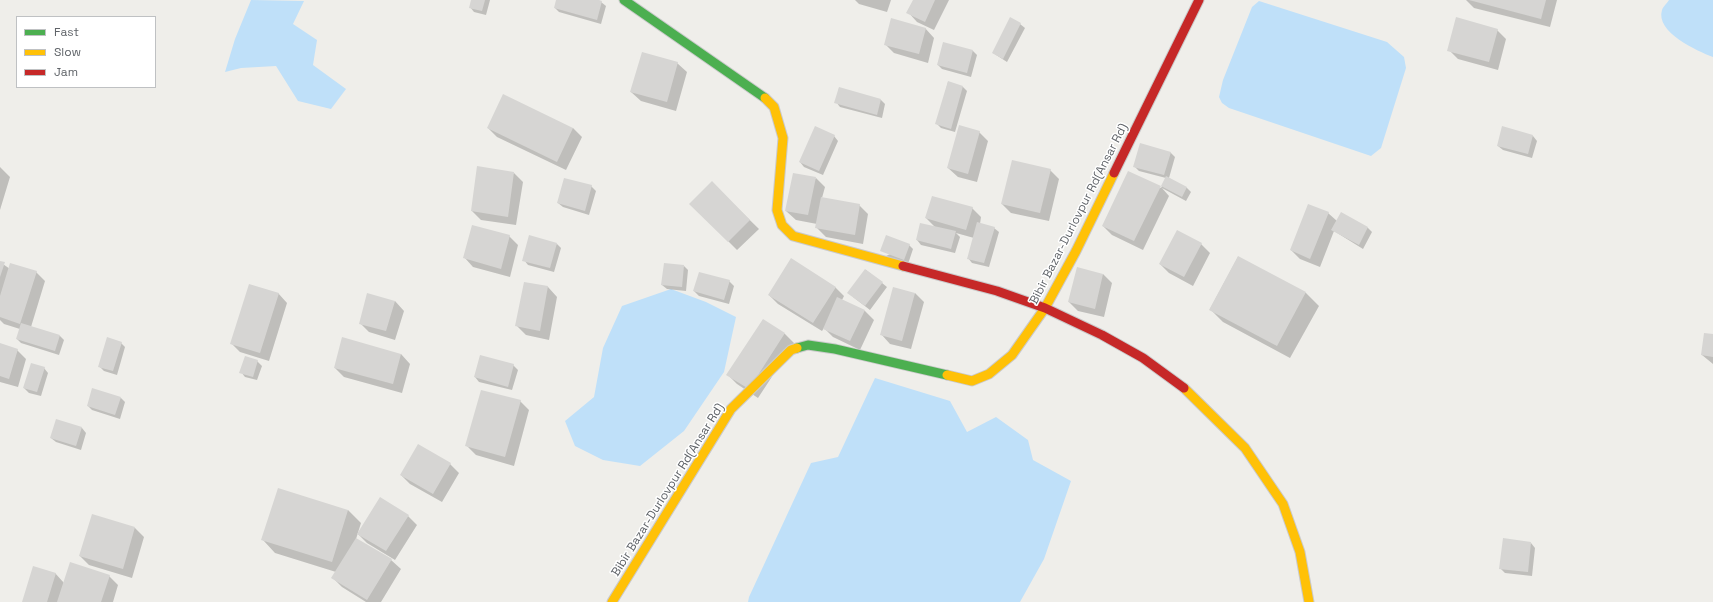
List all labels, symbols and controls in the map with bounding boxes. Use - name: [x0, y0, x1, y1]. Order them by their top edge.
- legend: [16, 16, 156, 88]
- text: Fast: [54, 24, 79, 40]
- text: Slow: [54, 44, 81, 60]
- text: Jam: [54, 64, 78, 80]
- street label: Bibir Bazar-Durlovpur Rd(Ansar Rd): [1027, 121, 1131, 307]
- street label: Bibir Bazar-Durlovpur Rd(Ansar Rd): [609, 401, 727, 579]

